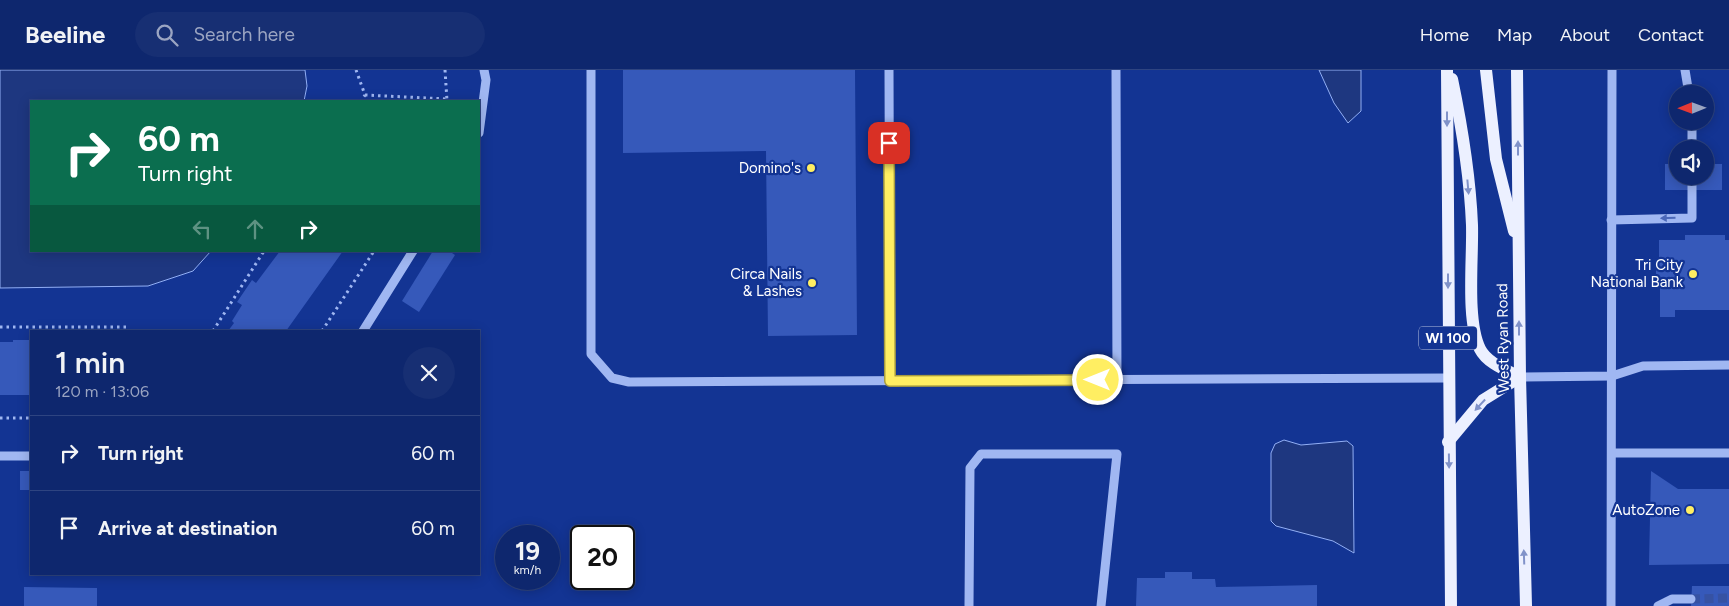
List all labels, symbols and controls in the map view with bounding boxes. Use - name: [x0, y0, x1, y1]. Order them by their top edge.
- search box: [135, 12, 485, 57]
- text: Beeline: [25, 20, 105, 49]
- icon: search: [153, 21, 181, 49]
- text: Search here: [193, 23, 295, 46]
- text: Home: [1420, 24, 1469, 46]
- text: Map: [1497, 24, 1532, 46]
- text: About: [1560, 24, 1610, 46]
- text: Contact: [1638, 24, 1704, 46]
- north arrow: [1669, 85, 1714, 130]
- map controls: [1669, 85, 1714, 185]
- one-way arrow: [1443, 111, 1451, 127]
- text: 60 m: [138, 118, 220, 160]
- icon: right: [55, 120, 120, 185]
- pin: [868, 122, 910, 164]
- icon: arrive: [875, 129, 903, 157]
- one-way arrow: [1514, 140, 1522, 156]
- button: sound: [1669, 140, 1714, 185]
- place label: Domino's: [739, 159, 801, 177]
- text: Turn right: [138, 160, 233, 187]
- marker: Domino's: [805, 162, 817, 174]
- one-way arrow: [1465, 180, 1473, 196]
- icon: left: [188, 215, 216, 243]
- icon: ahead: [241, 215, 269, 243]
- icon: right: [294, 215, 322, 243]
- one-way arrow: [1659, 215, 1675, 223]
- place label: Tri City National Bank: [1590, 256, 1684, 291]
- place label: Circa Nails & Lashes: [730, 265, 802, 300]
- marker: Tri City National Bank: [1687, 268, 1699, 280]
- one-way arrow: [1444, 273, 1452, 289]
- marker: Circa Nails & Lashes: [806, 277, 818, 289]
- street label: West Ryan Road: [1493, 283, 1513, 393]
- one-way arrow: [1515, 320, 1523, 336]
- road number: WI 100: [1419, 326, 1477, 350]
- text: 1 min: [55, 344, 125, 381]
- button: close: [403, 347, 455, 399]
- position arrow: [1071, 353, 1123, 405]
- text: 120 m · 13:06: [55, 382, 149, 401]
- one-way arrow: [1474, 398, 1486, 410]
- icon: right: [55, 439, 83, 467]
- text: Turn right: [98, 442, 184, 465]
- text: 60 m: [411, 442, 455, 465]
- one-way arrow: [1445, 453, 1453, 469]
- place label: AutoZone: [1612, 501, 1680, 519]
- marker: AutoZone: [1684, 504, 1696, 516]
- icon: arrive: [55, 514, 83, 542]
- text: Arrive at destination: [98, 517, 277, 540]
- text: 60 m: [411, 517, 455, 540]
- speed limit sign: 20: [570, 525, 635, 590]
- text: 19: [515, 536, 540, 566]
- one-way arrow: [1520, 549, 1528, 565]
- text: km/h: [514, 563, 541, 577]

